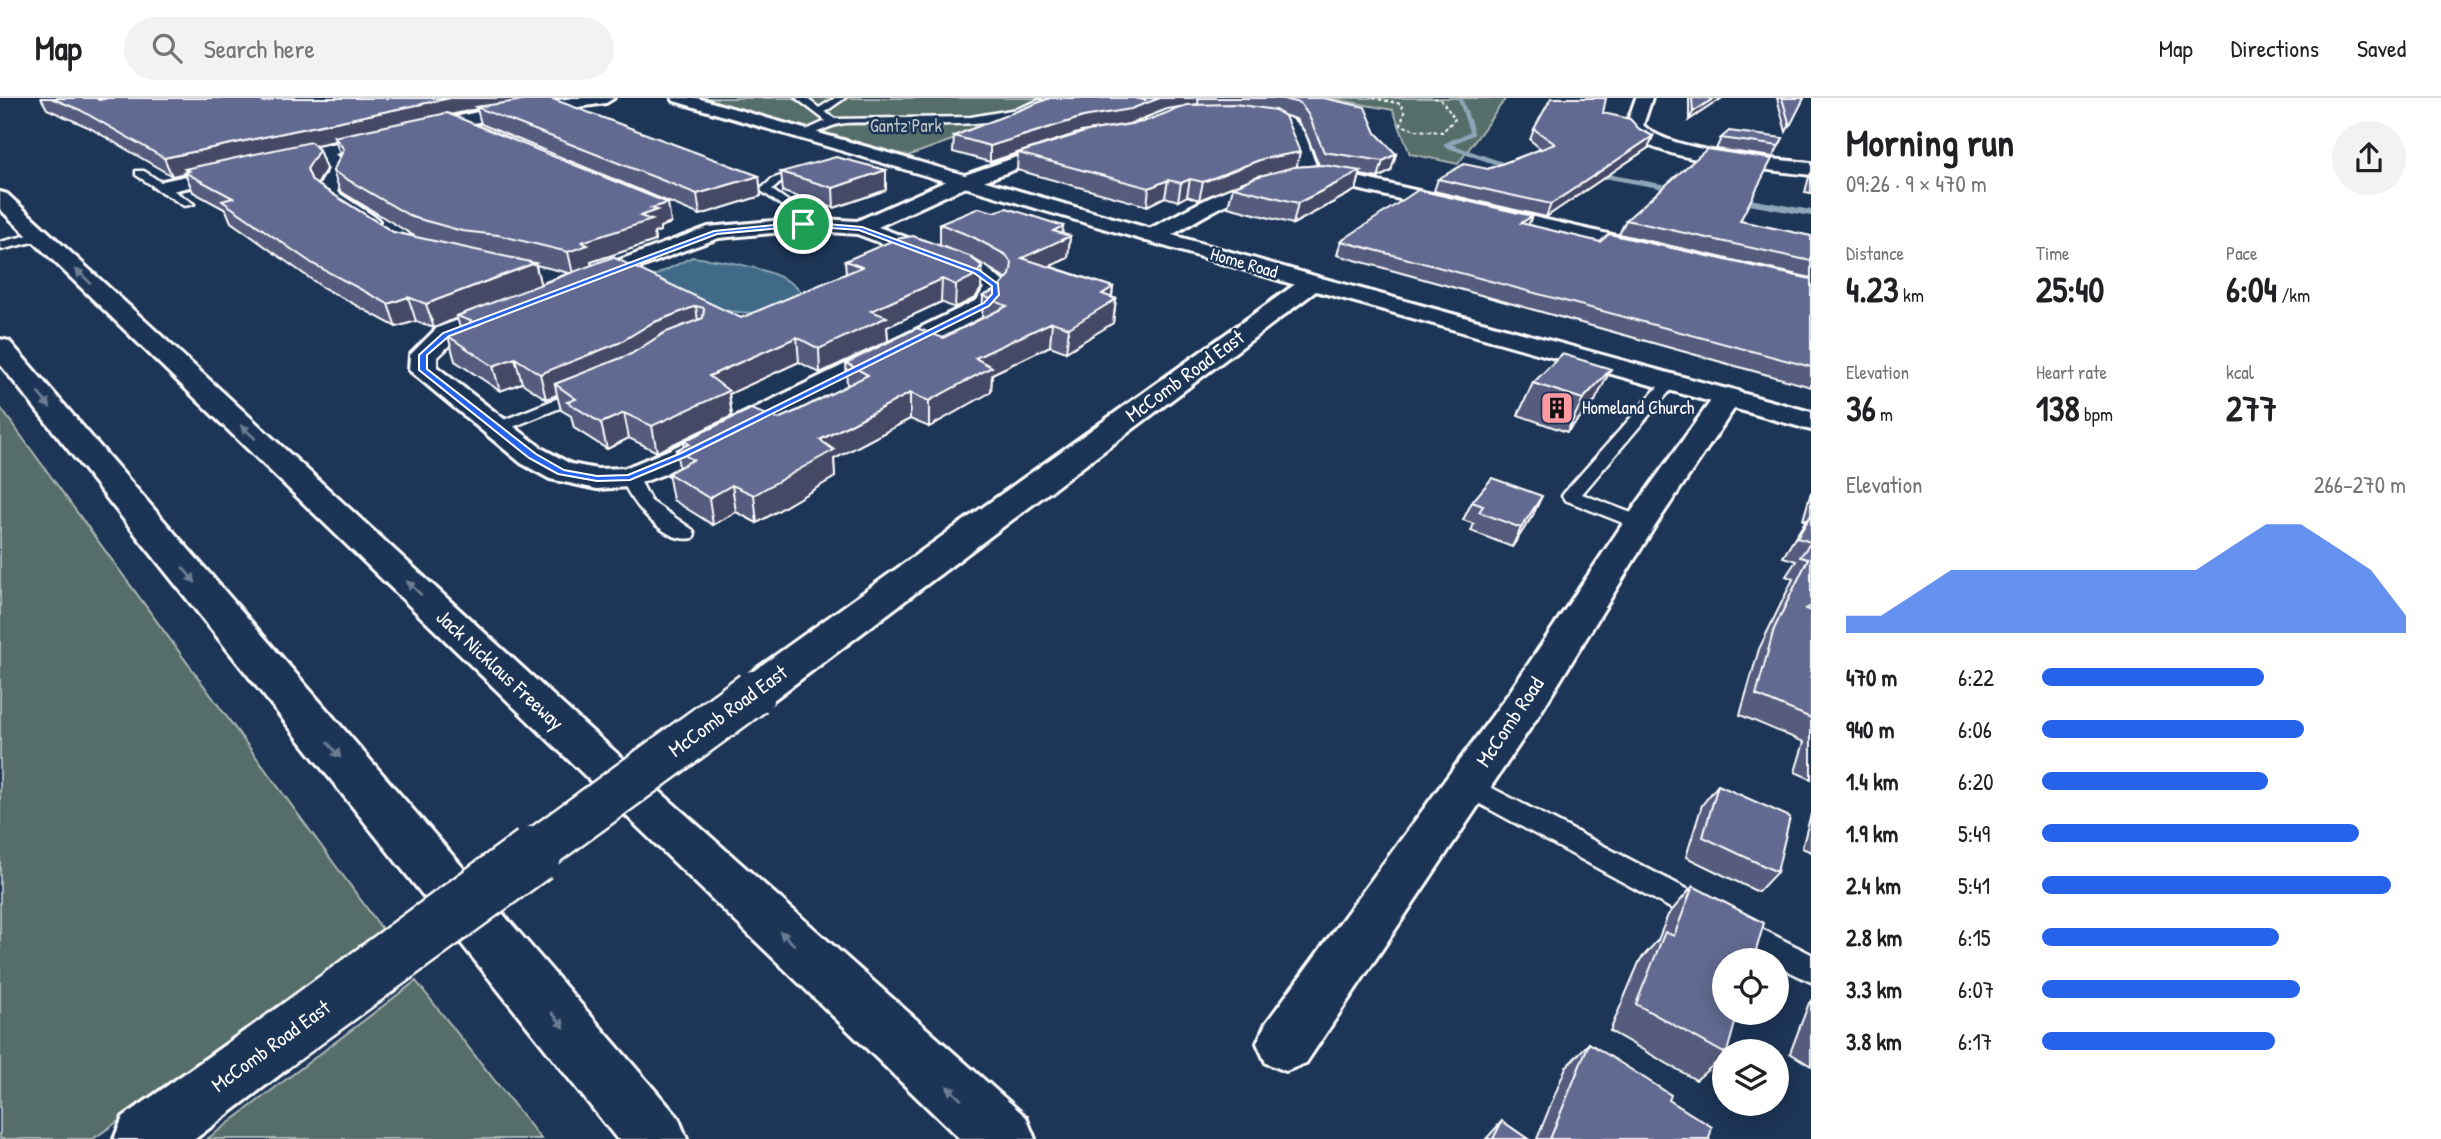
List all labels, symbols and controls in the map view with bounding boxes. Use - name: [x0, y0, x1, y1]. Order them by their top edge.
- search box: [124, 17, 614, 80]
- text: Map: [35, 26, 82, 70]
- icon: search: [148, 29, 186, 67]
- text: Search here: [204, 31, 315, 66]
- text: Map: [2159, 32, 2193, 64]
- text: Directions: [2231, 32, 2319, 64]
- text: Saved: [2357, 32, 2406, 64]
- park label: Gantz Park: [870, 113, 943, 138]
- text: Morning run: [1846, 116, 2014, 168]
- button: share: [2332, 121, 2406, 195]
- text: 09:26 · 9 × 470 m: [1846, 168, 1987, 199]
- pin: [773, 194, 833, 254]
- icon: arrive: [784, 205, 822, 243]
- text: Distance: [1846, 240, 1904, 266]
- text: Time: [2036, 240, 2070, 266]
- text: Pace: [2226, 240, 2258, 266]
- street label: Home Road: [1208, 241, 1281, 284]
- text: 4.23: [1846, 266, 1899, 313]
- text: 25:40: [2036, 266, 2104, 313]
- text: 6:04: [2226, 266, 2277, 313]
- one-way arrow: [74, 268, 92, 284]
- text: km: [1899, 282, 1924, 308]
- text: /km: [2277, 282, 2310, 308]
- street label: McComb Road East: [1119, 322, 1251, 429]
- text: Elevation: [1846, 359, 1909, 385]
- text: Heart rate: [2036, 359, 2107, 385]
- text: kcal: [2226, 359, 2254, 385]
- text: 36: [1846, 385, 1876, 432]
- text: 138: [2036, 385, 2080, 432]
- text: 277: [2226, 385, 2277, 432]
- building icon: Homeland Church: [1538, 389, 1576, 427]
- one-way arrow: [36, 390, 51, 408]
- place label: Homeland Church: [1582, 395, 1695, 420]
- text: m: [1876, 401, 1893, 427]
- text: bpm: [2080, 401, 2113, 427]
- one-way arrow: [240, 425, 257, 441]
- text: Elevation: [1846, 469, 1922, 500]
- text: 266–270 m: [2314, 469, 2406, 500]
- one-way arrow: [181, 566, 196, 583]
- one-way arrow: [406, 581, 423, 597]
- street label: Jack Nicklaus Freeway: [430, 603, 571, 737]
- street label: McComb Road East: [662, 657, 794, 764]
- text: 470 m: [1846, 662, 1897, 693]
- text: 6:22: [1958, 662, 1994, 693]
- street label: McComb Road: [1469, 671, 1550, 772]
- text: 940 m: [1846, 714, 1894, 745]
- text: 6:06: [1958, 714, 1992, 745]
- one-way arrow: [326, 741, 341, 758]
- text: 1.4 km: [1846, 766, 1898, 797]
- text: 6:20: [1958, 766, 1994, 797]
- text: 1.9 km: [1846, 818, 1898, 849]
- text: 5:49: [1958, 818, 1990, 849]
- text: 2.4 km: [1846, 870, 1901, 901]
- text: 5:41: [1958, 870, 1990, 901]
- text: 2.8 km: [1846, 922, 1902, 953]
- text: 6:15: [1958, 922, 1991, 953]
- one-way arrow: [779, 930, 796, 946]
- map controls: [1712, 948, 1789, 1116]
- button: locate: [1712, 948, 1789, 1025]
- text: 3.3 km: [1846, 974, 1902, 1005]
- text: 6:07: [1958, 974, 1994, 1005]
- street label: McComb Road East: [205, 992, 337, 1099]
- one-way arrow: [550, 1012, 565, 1029]
- text: 3.8 km: [1846, 1026, 1902, 1057]
- text: 6:17: [1958, 1026, 1992, 1057]
- button: layers: [1712, 1039, 1789, 1116]
- one-way arrow: [946, 1085, 963, 1101]

